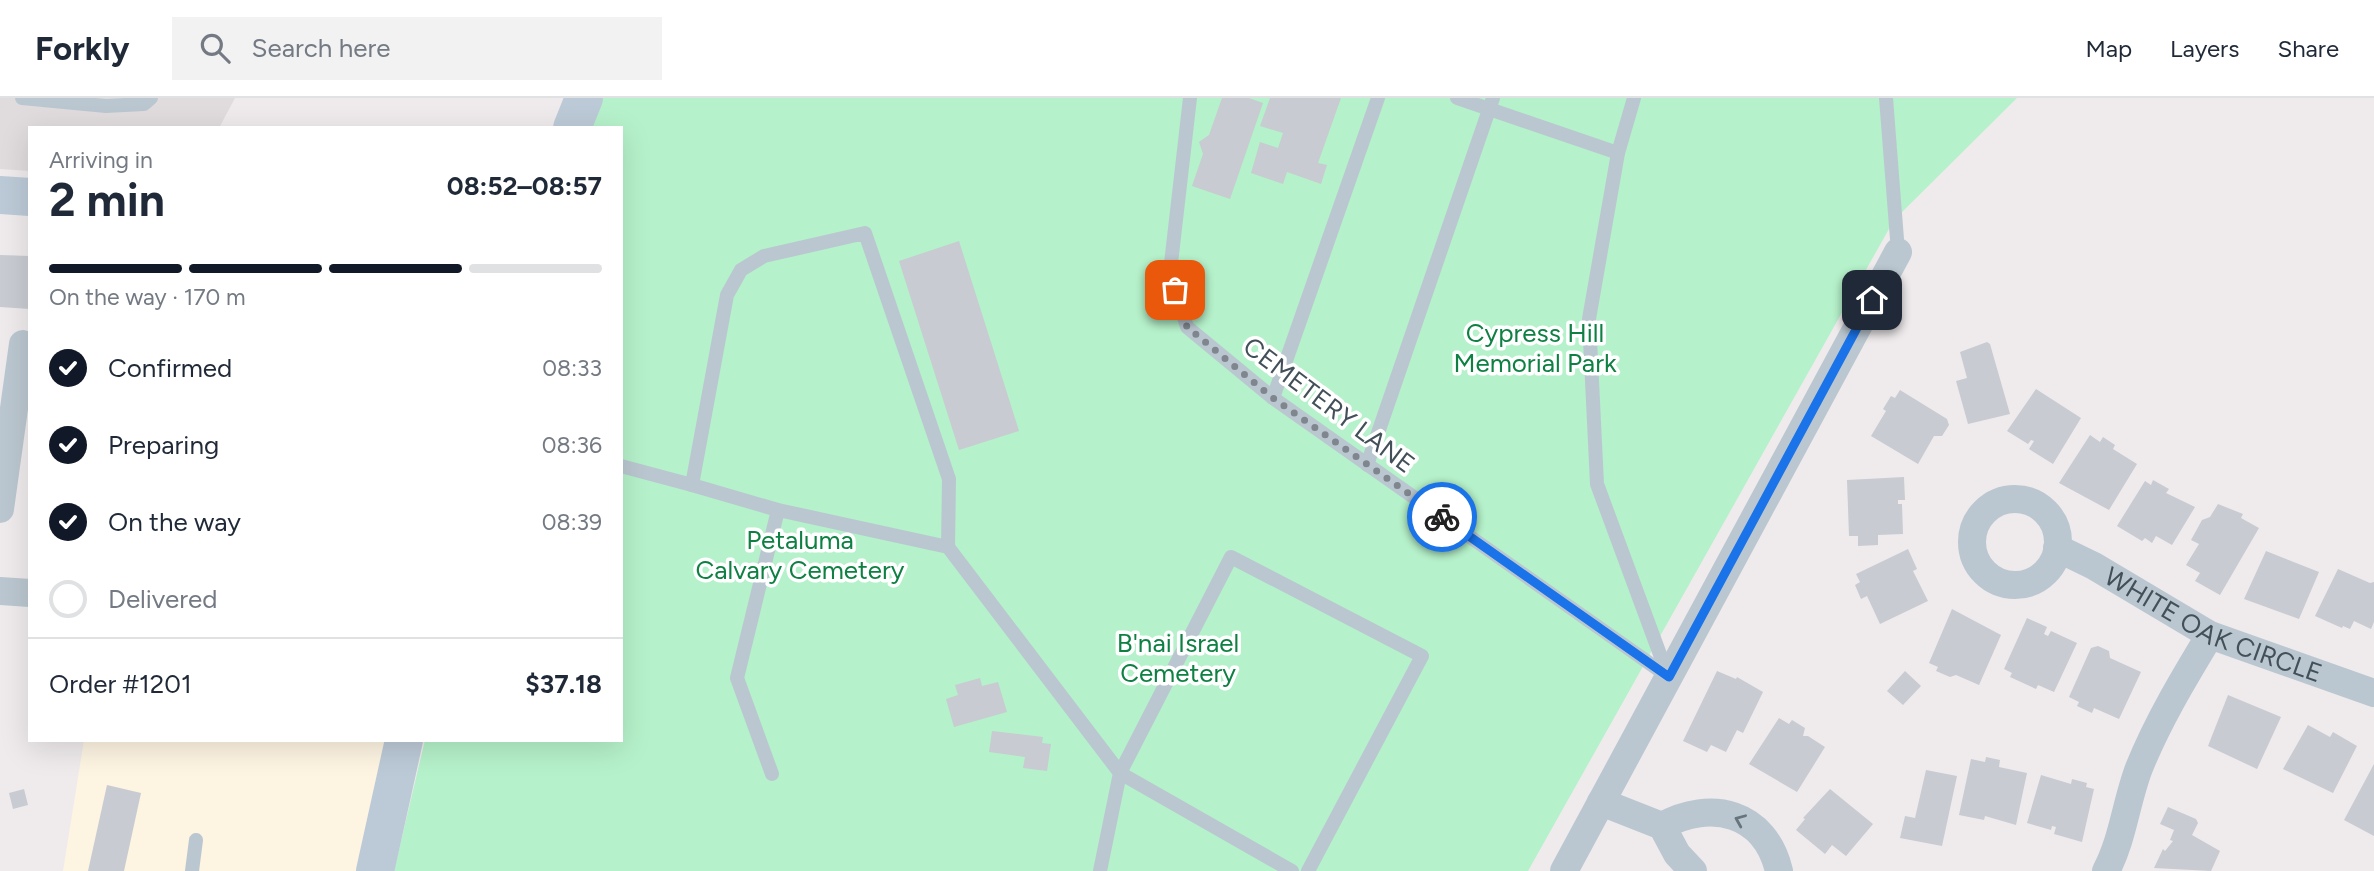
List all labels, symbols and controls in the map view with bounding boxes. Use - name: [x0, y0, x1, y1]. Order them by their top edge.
- search box: [172, 17, 662, 80]
- text: Forkly: [35, 29, 130, 68]
- icon: search: [196, 29, 234, 67]
- text: Search here: [252, 32, 390, 64]
- text: Map: [2085, 34, 2132, 63]
- text: Layers: [2170, 34, 2239, 63]
- text: Share: [2277, 34, 2339, 63]
- text: Arriving in: [49, 146, 153, 174]
- text: 08:52–08:57: [447, 170, 602, 202]
- text: 2 min: [49, 172, 165, 228]
- pin: [1145, 260, 1205, 320]
- pin: [1842, 270, 1902, 330]
- icon: bag: [1156, 271, 1194, 309]
- icon: home: [1853, 281, 1891, 319]
- text: On the way · 170 m: [49, 283, 246, 311]
- park label: Cypress Hill Memorial Park: [1453, 317, 1617, 379]
- street label: CEMETERY LANE: [1237, 330, 1421, 480]
- icon: check: [49, 349, 87, 387]
- text: Confirmed: [108, 352, 232, 384]
- text: 08:33: [542, 354, 602, 382]
- icon: check: [49, 426, 87, 464]
- text: Preparing: [108, 429, 219, 461]
- text: 08:36: [542, 431, 602, 459]
- courier: [1407, 482, 1477, 552]
- icon: bike: [1423, 498, 1461, 536]
- icon: check: [49, 503, 87, 541]
- text: On the way: [108, 506, 241, 538]
- text: 08:39: [542, 508, 602, 536]
- park label: Petaluma Calvary Cemetery: [696, 524, 905, 586]
- street label: WHITE OAK CIRCLE: [2099, 560, 2326, 689]
- text: Delivered: [108, 583, 217, 615]
- park label: B'nai Israel Cemetery: [1117, 627, 1239, 689]
- text: Order #1201: [49, 668, 192, 700]
- text: $37.18: [525, 668, 602, 700]
- one-way arrow: [1735, 814, 1747, 828]

